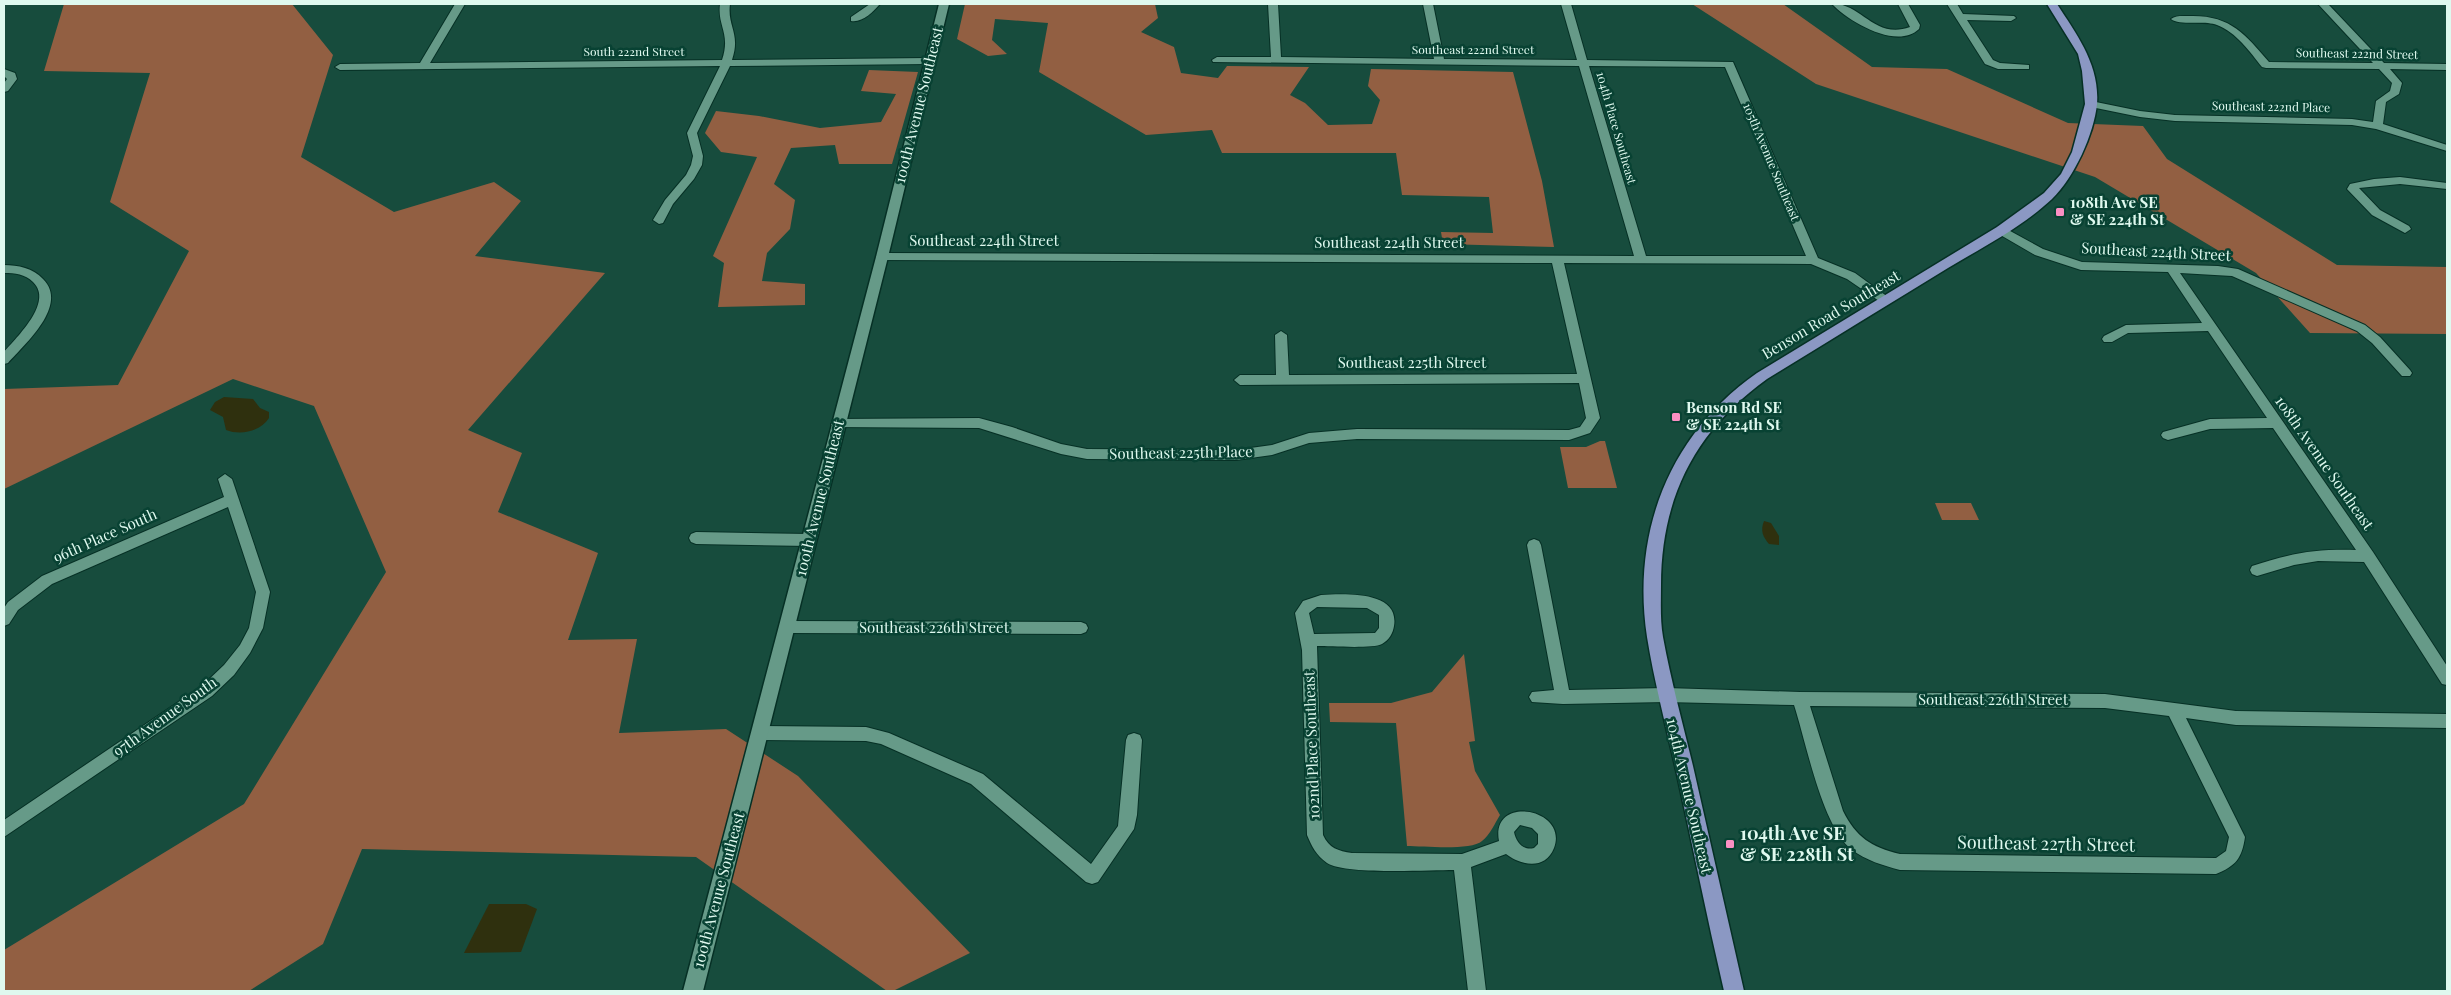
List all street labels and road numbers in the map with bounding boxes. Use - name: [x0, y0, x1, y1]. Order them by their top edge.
- street label: 100th Avenue Southeast: [889, 24, 947, 185]
- street label: Southeast 222nd Street: [1412, 41, 1535, 57]
- street label: South 222nd Street: [584, 43, 685, 59]
- street label: Southeast 222nd Street: [2296, 44, 2419, 62]
- street label: 104th Place Southeast: [1593, 70, 1641, 186]
- street label: Southeast 222nd Place: [2212, 97, 2330, 115]
- street label: 105th Avenue Southeast: [1740, 100, 1804, 223]
- street label: Southeast 224th Street: [909, 230, 1060, 250]
- street label: Southeast 224th Street: [1314, 232, 1465, 252]
- street label: Southeast 224th Street: [2081, 237, 2232, 265]
- street label: Benson Road Southeast: [1758, 265, 1904, 363]
- street label: Southeast 225th Street: [1338, 352, 1487, 372]
- street label: 108th Avenue Southeast: [2271, 391, 2379, 534]
- street label: 100th Avenue Southeast: [790, 417, 848, 578]
- street label: Southeast 225th Place: [1109, 441, 1253, 463]
- street label: 96th Place South: [50, 503, 160, 567]
- street label: Southeast 226th Street: [859, 617, 1010, 637]
- street label: 102nd Place Southeast: [1298, 670, 1324, 820]
- street label: 97th Avenue South: [109, 672, 220, 761]
- street label: Southeast 226th Street: [1918, 689, 2069, 709]
- street label: 104th Avenue Southeast: [1662, 716, 1718, 876]
- street label: 100th Avenue Southeast: [688, 809, 749, 970]
- street label: Southeast 227th Street: [1957, 829, 2136, 857]

